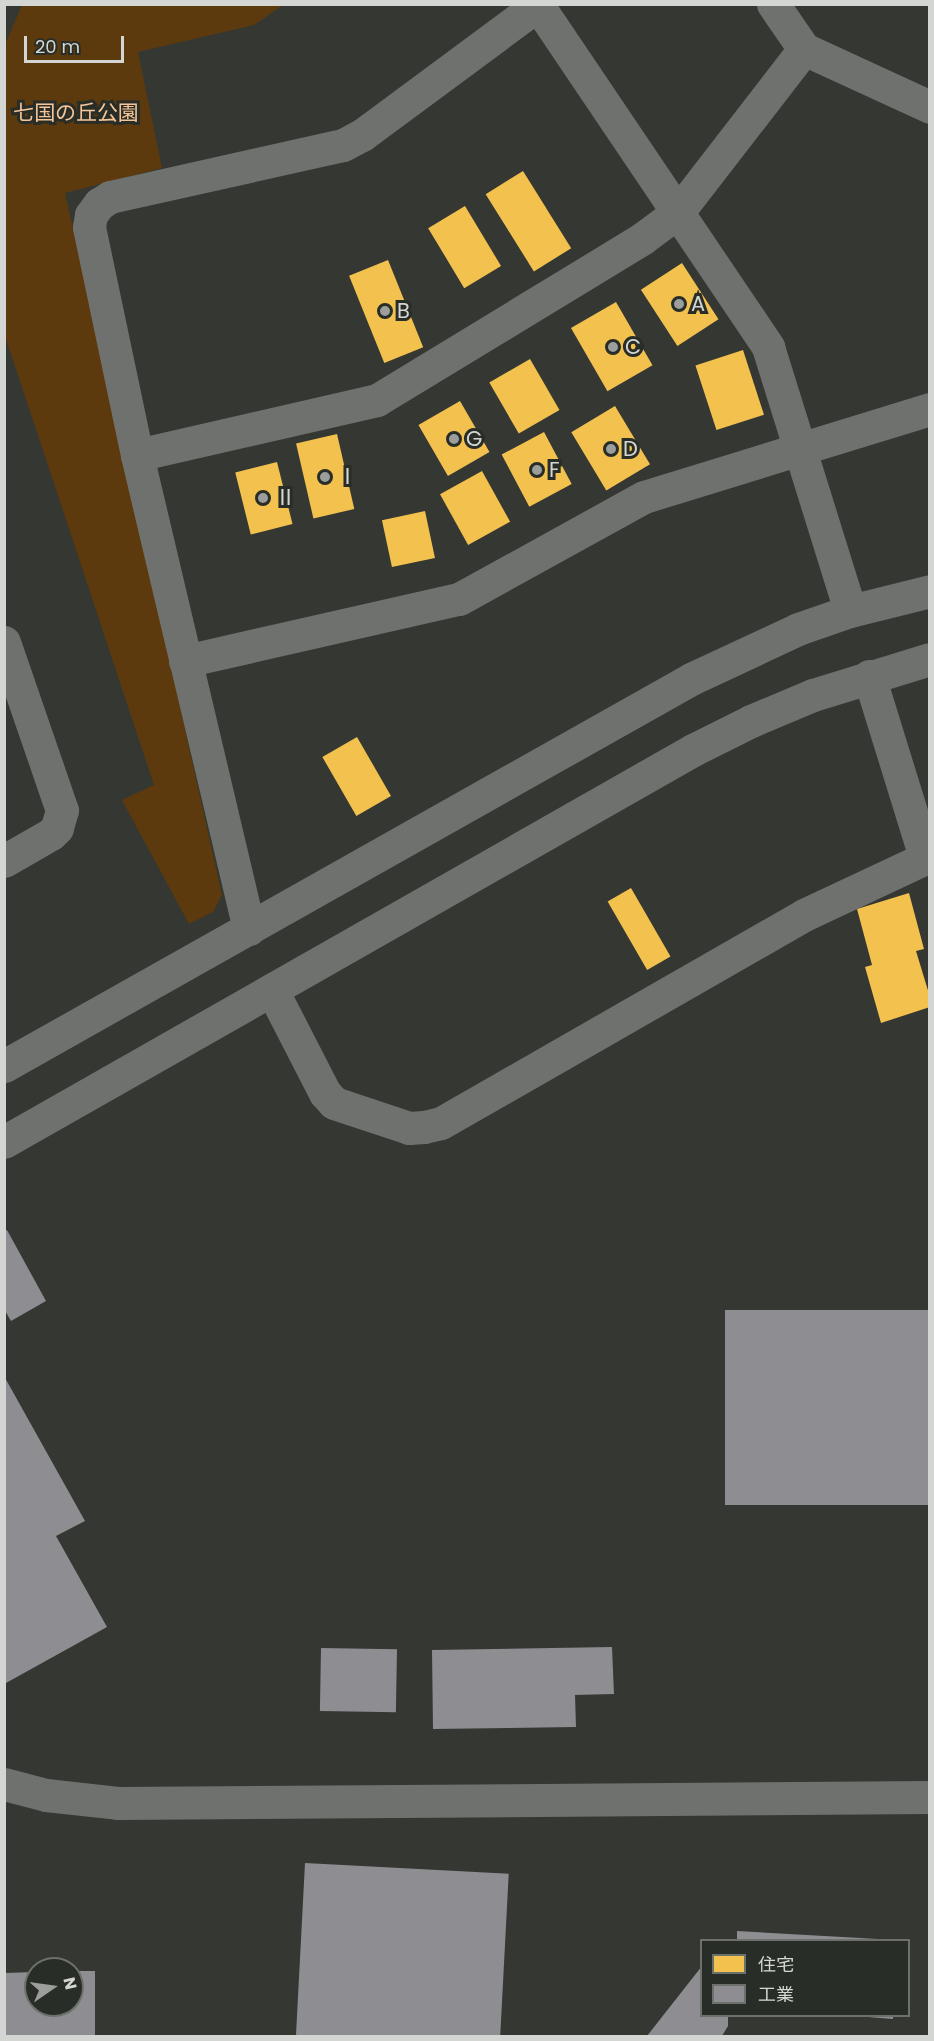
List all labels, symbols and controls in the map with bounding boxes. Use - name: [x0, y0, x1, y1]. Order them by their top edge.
- scale bar: [27, 24, 128, 62]
- text: 20 m: [35, 34, 80, 59]
- park label: 七国の丘公園: [13, 100, 139, 126]
- place label: A: [691, 291, 705, 317]
- marker: A: [672, 297, 686, 311]
- place label: B: [397, 298, 410, 324]
- marker: B: [378, 304, 392, 318]
- place label: C: [625, 334, 641, 360]
- marker: C: [606, 340, 620, 354]
- place label: G: [466, 426, 482, 452]
- marker: G: [447, 432, 461, 446]
- place label: D: [623, 436, 638, 462]
- marker: D: [604, 442, 618, 456]
- place label: F: [549, 457, 560, 483]
- marker: F: [530, 463, 544, 477]
- place label: Ⅰ: [337, 464, 358, 490]
- marker: Ⅰ: [318, 470, 332, 484]
- place label: Ⅱ: [275, 485, 296, 511]
- marker: Ⅱ: [256, 491, 270, 505]
- legend: [700, 1939, 910, 2017]
- text: 住宅: [758, 1952, 794, 1977]
- north arrow: [24, 1957, 84, 2017]
- text: N: [58, 1975, 83, 1992]
- text: 工業: [758, 1982, 794, 2007]

